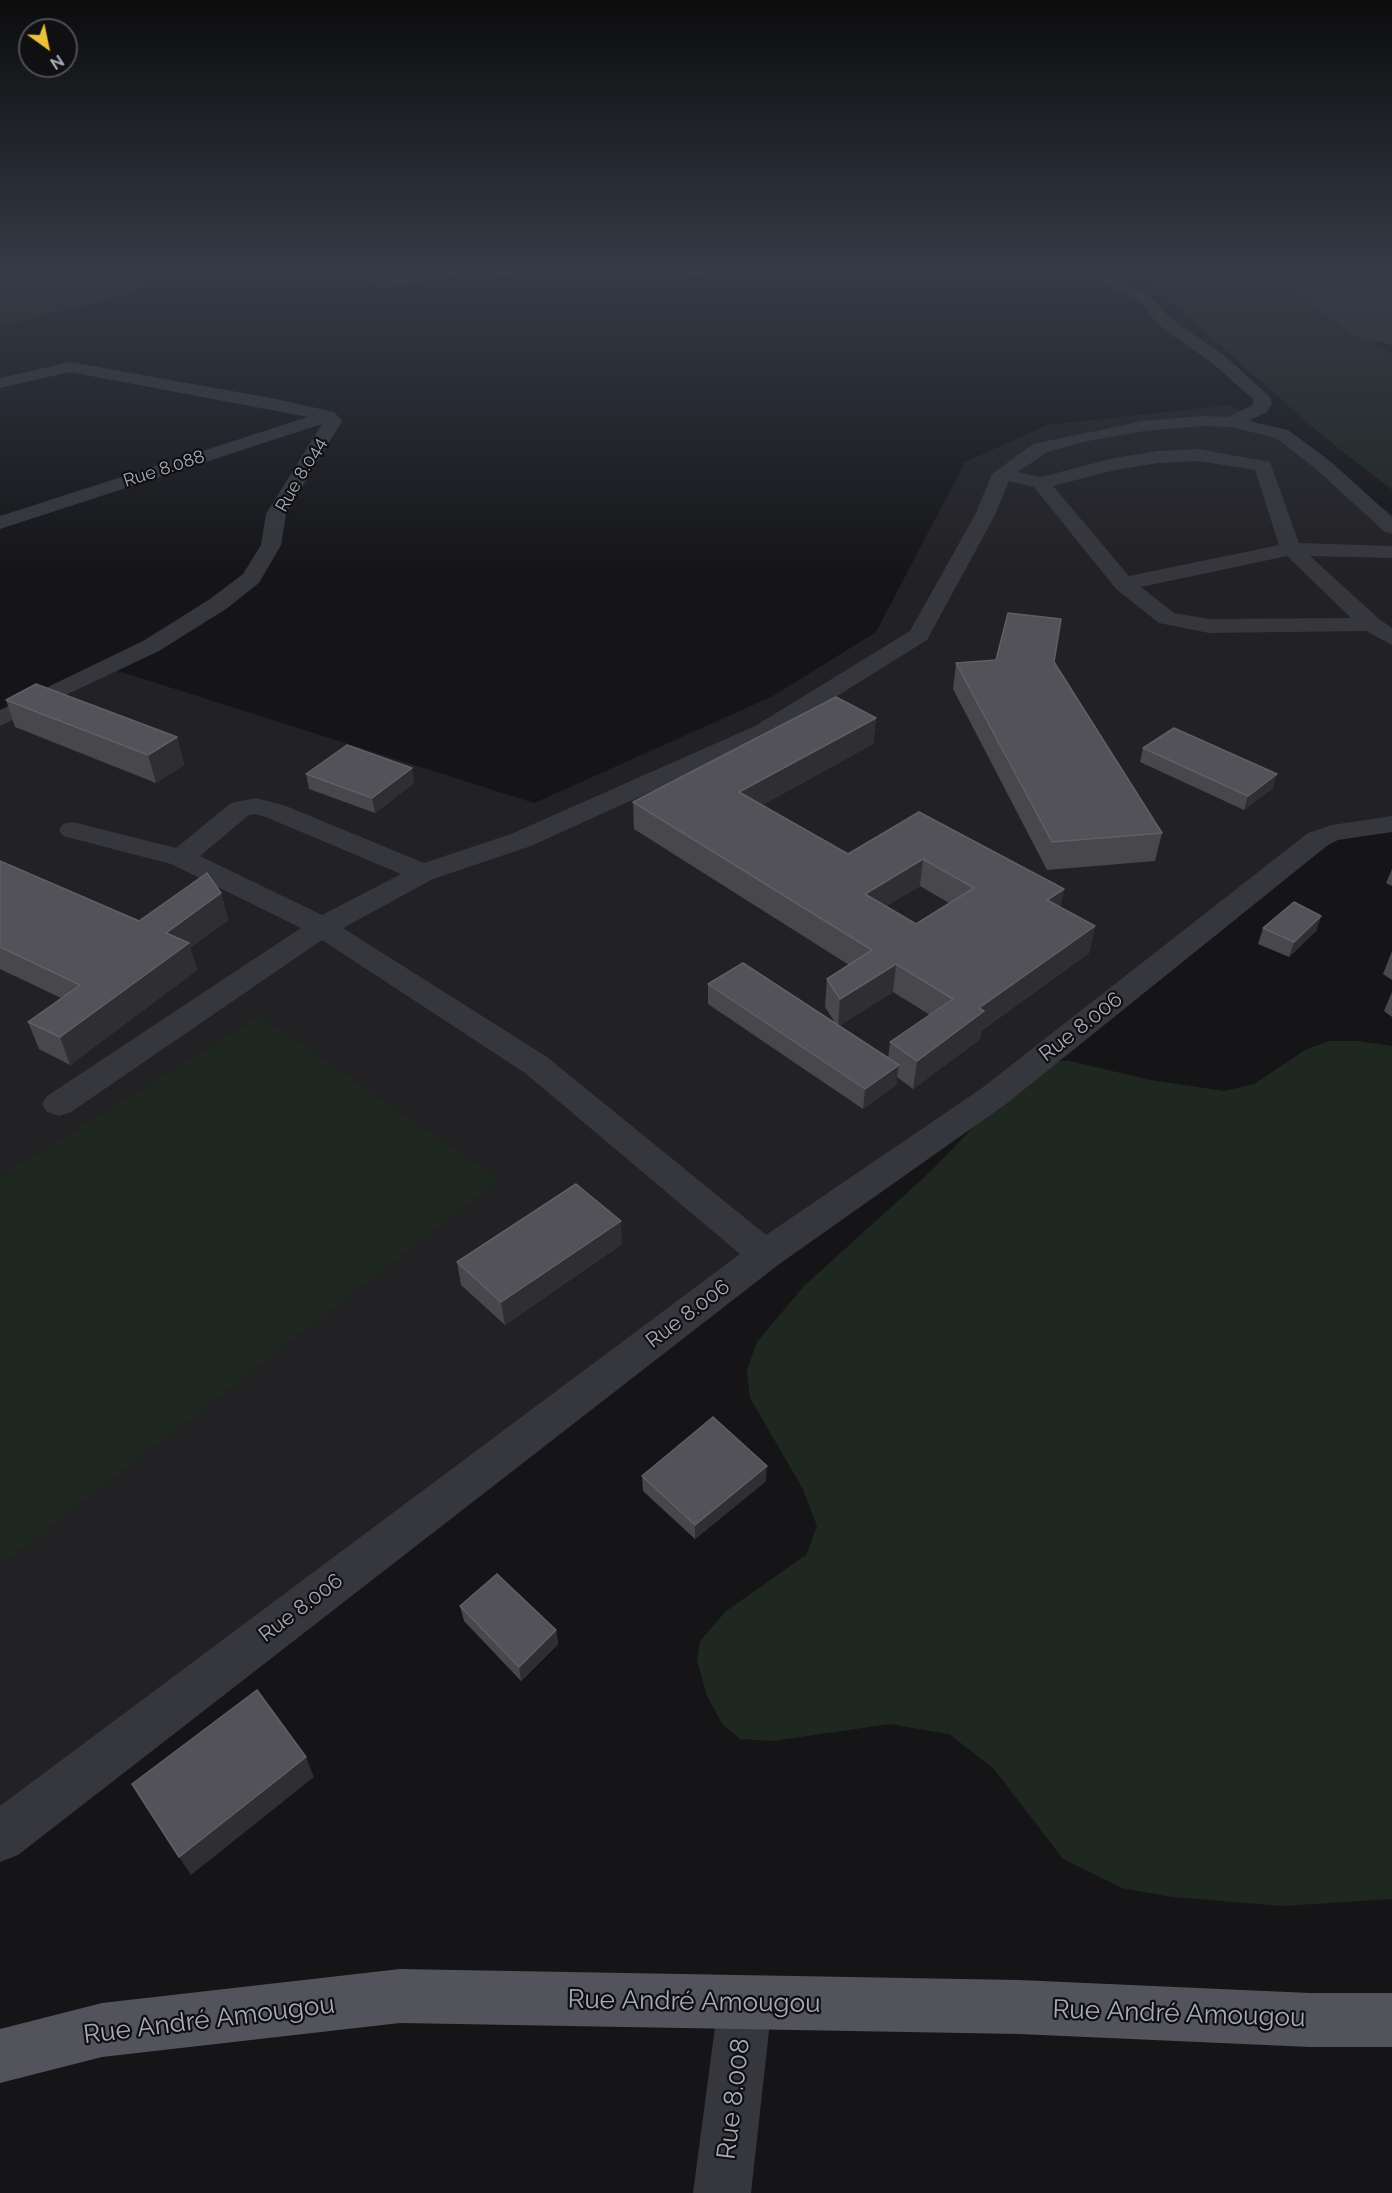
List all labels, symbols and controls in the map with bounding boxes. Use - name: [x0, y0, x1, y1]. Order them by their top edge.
- north arrow: [18, 18, 78, 78]
- text: N: [47, 51, 67, 73]
- street label: Rue 8.044: [271, 434, 331, 516]
- street label: Rue 8.088: [121, 446, 207, 492]
- street label: Rue 8.006: [1034, 987, 1128, 1067]
- street label: Rue 8.006: [641, 1274, 735, 1354]
- street label: Rue 8.006: [254, 1568, 348, 1648]
- street label: Rue André Amougou: [567, 1984, 821, 2020]
- street label: Rue André Amougou: [82, 1989, 336, 2051]
- street label: Rue André Amougou: [1052, 1994, 1306, 2034]
- street label: Rue 8.008: [711, 2037, 757, 2161]

